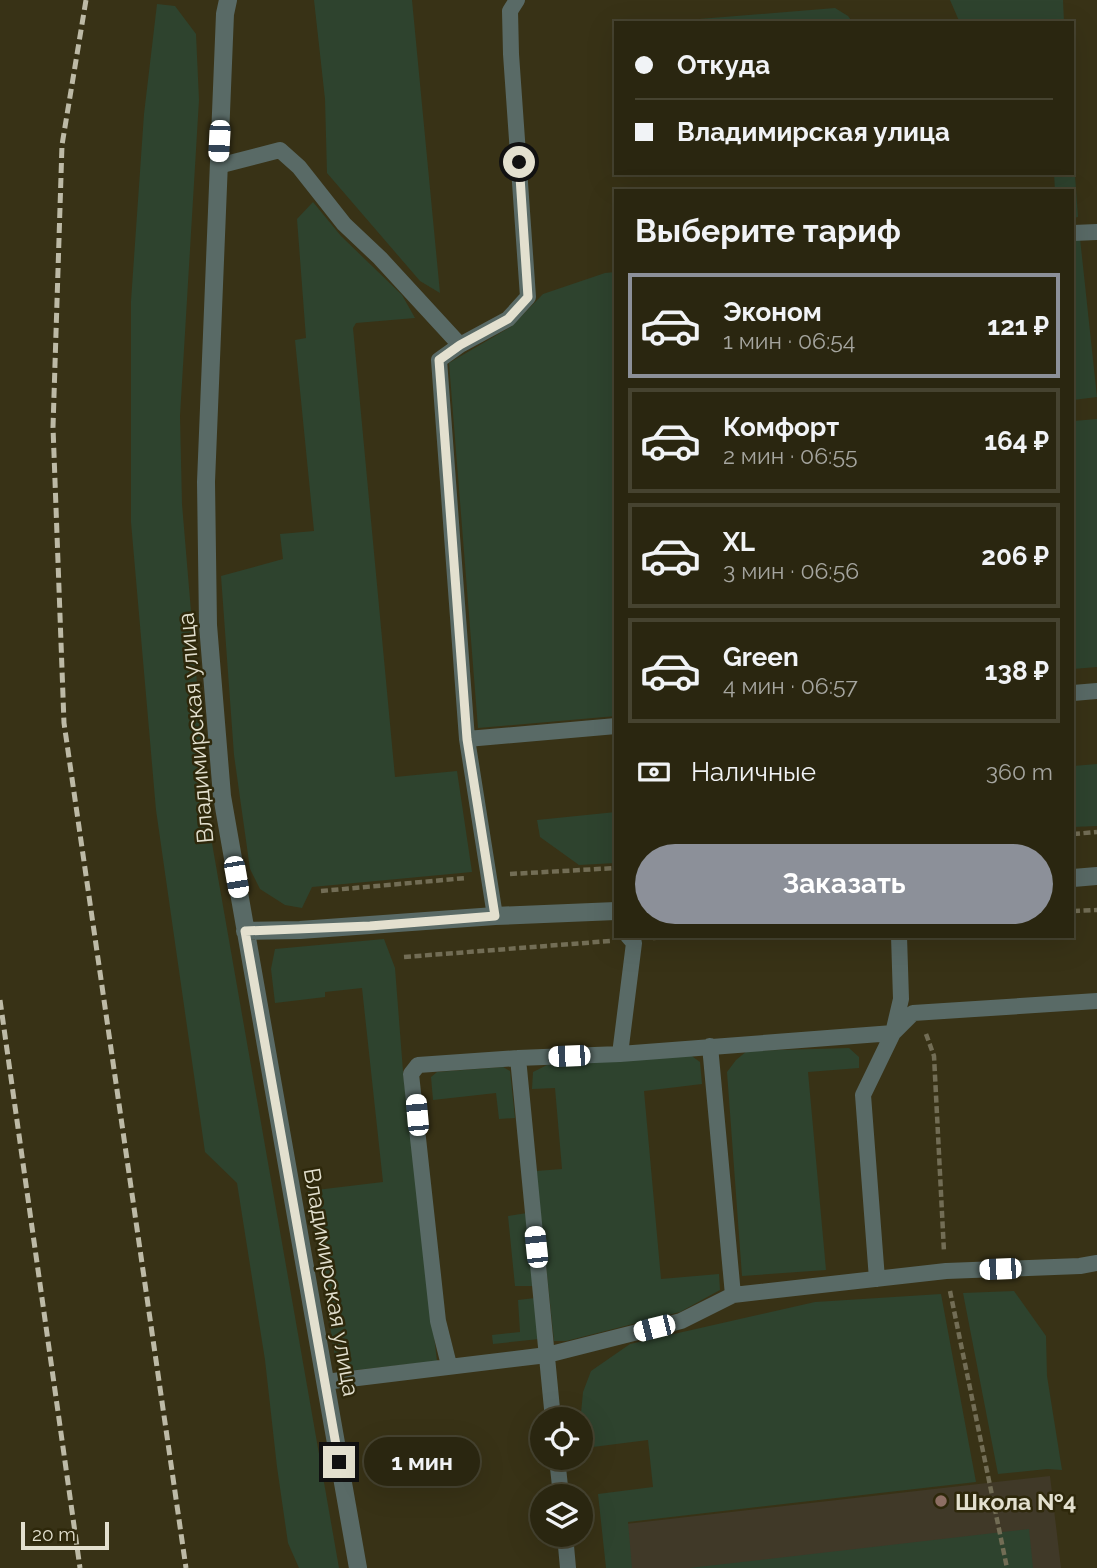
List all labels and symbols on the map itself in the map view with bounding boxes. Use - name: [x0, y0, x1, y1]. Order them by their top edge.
- car: [208, 119, 231, 163]
- route start: [503, 146, 535, 178]
- street label: Владимирская улица: [171, 612, 219, 844]
- car: [223, 854, 250, 900]
- car: [548, 1045, 591, 1067]
- car: [405, 1093, 430, 1137]
- street label: Владимирская улица: [299, 1166, 365, 1398]
- car: [524, 1225, 549, 1269]
- car: [979, 1258, 1022, 1280]
- car: [632, 1313, 677, 1343]
- callout: 1 мин: [364, 1438, 479, 1486]
- route end: [323, 1446, 355, 1478]
- place label: Школа №4: [955, 1488, 1076, 1515]
- marker: Школа №4: [933, 1493, 949, 1509]
- scale bar: [21, 1519, 108, 1551]

